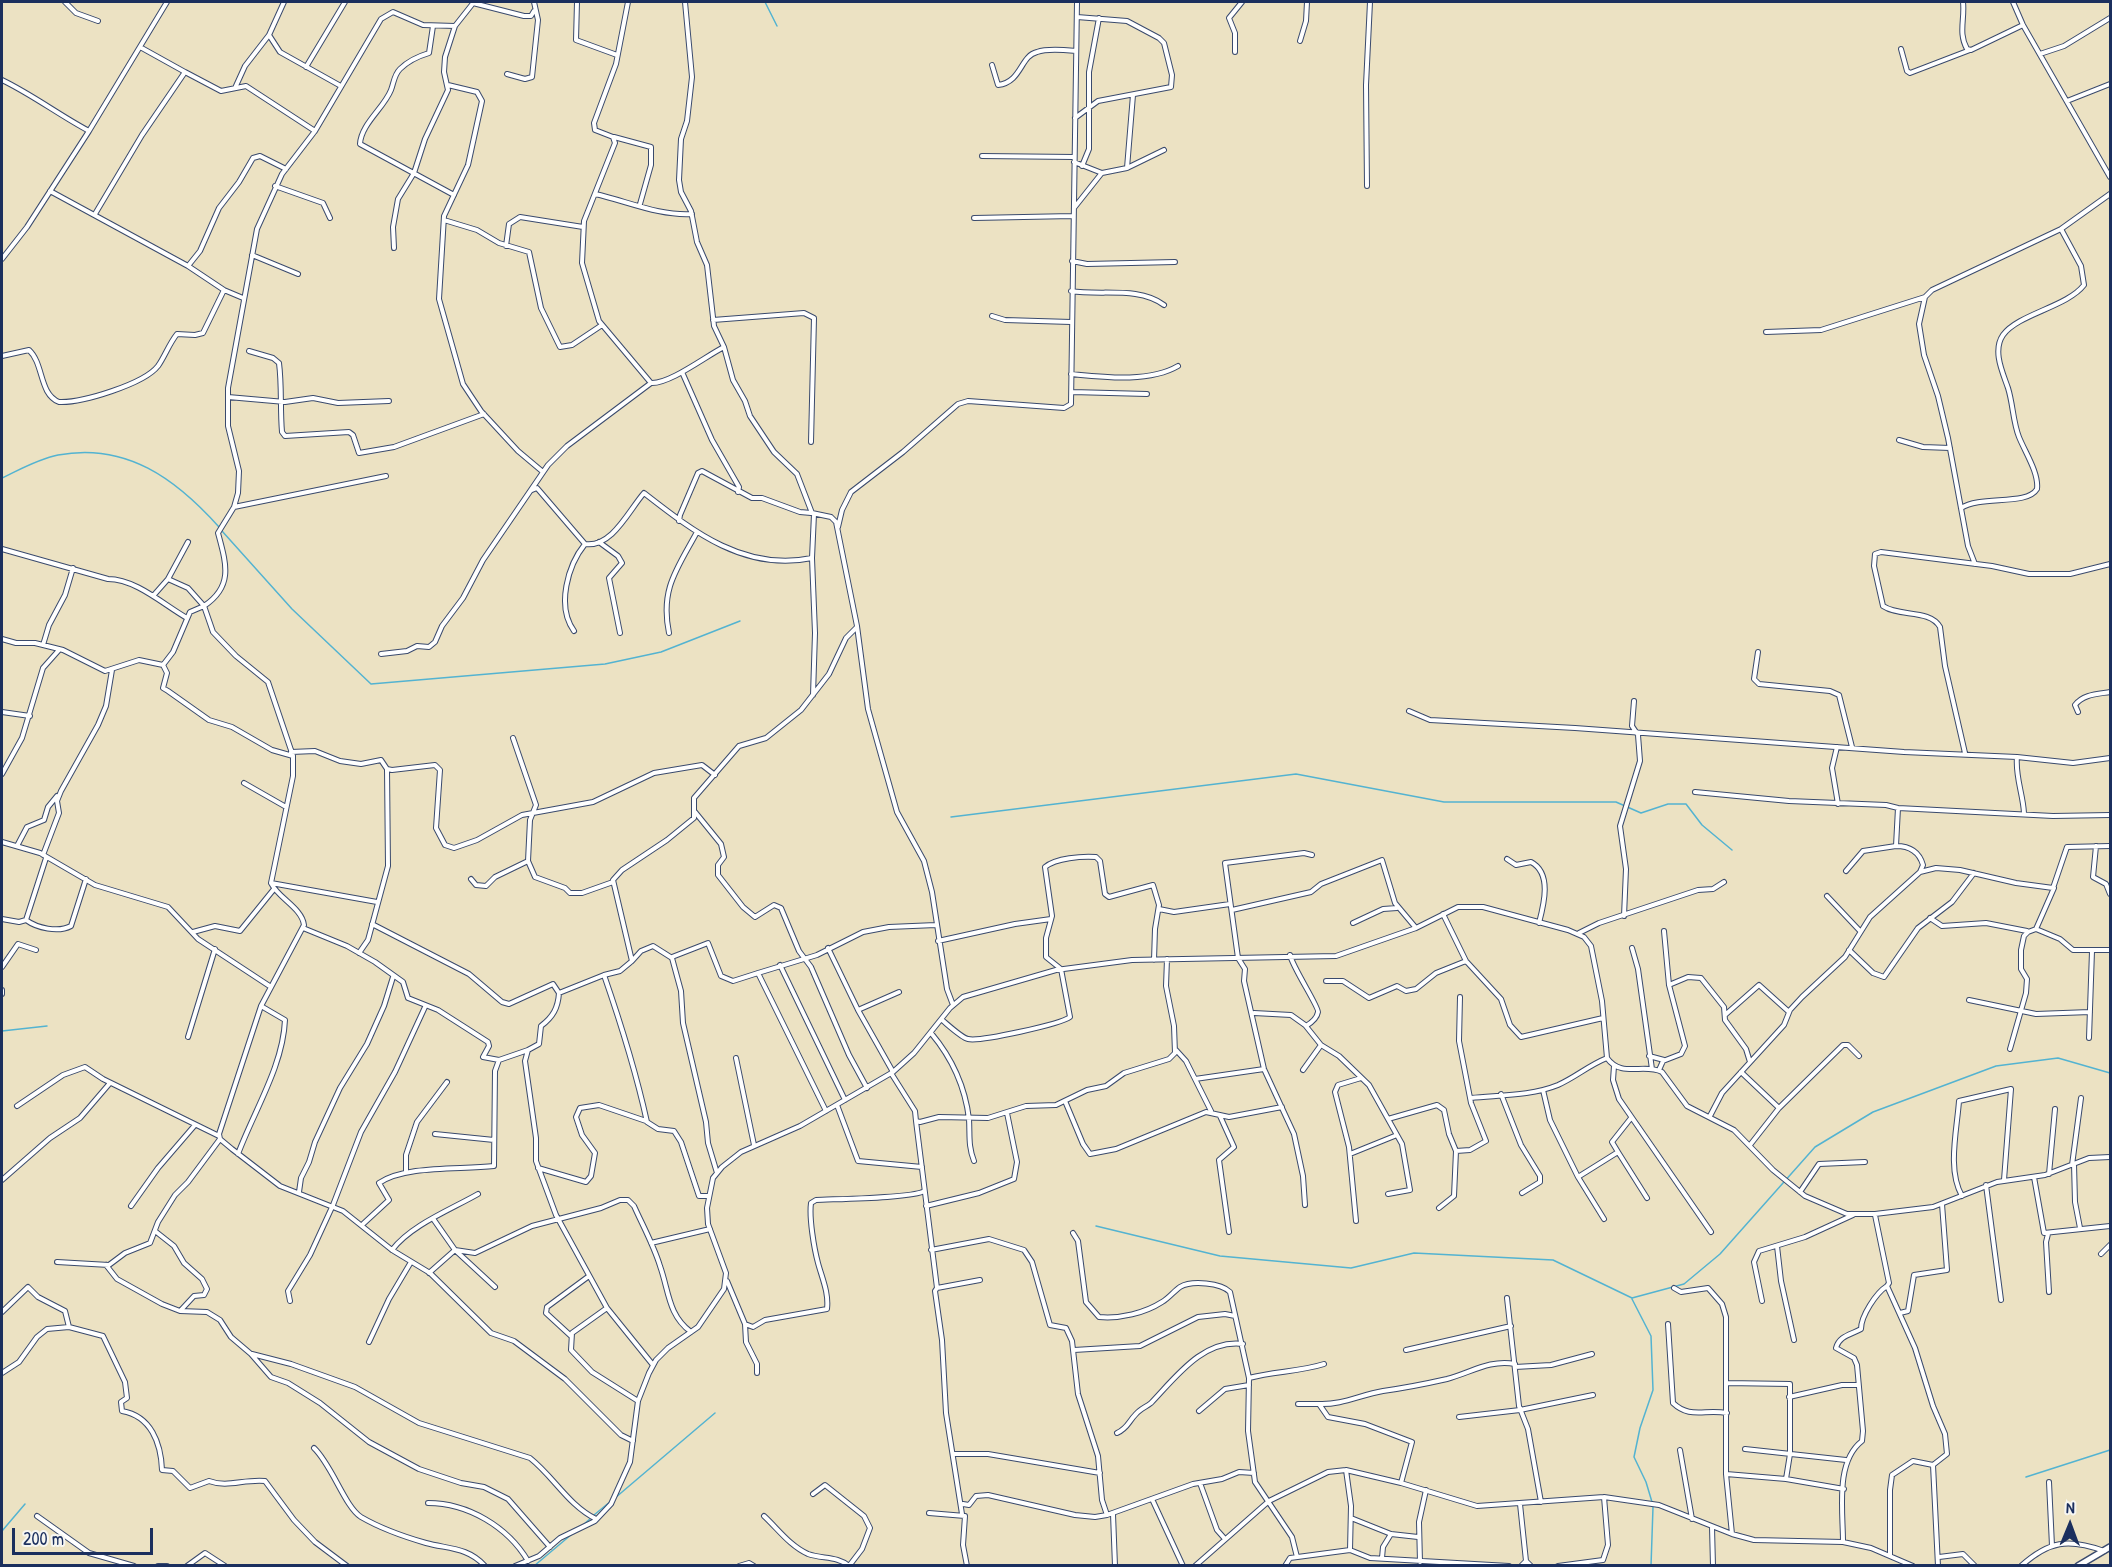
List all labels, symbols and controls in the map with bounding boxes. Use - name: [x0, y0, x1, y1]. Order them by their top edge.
- north arrow: [2040, 1495, 2100, 1555]
- text: N: [2066, 1496, 2075, 1518]
- scale bar: [15, 1516, 156, 1554]
- text: 200 m: [23, 1526, 64, 1551]

